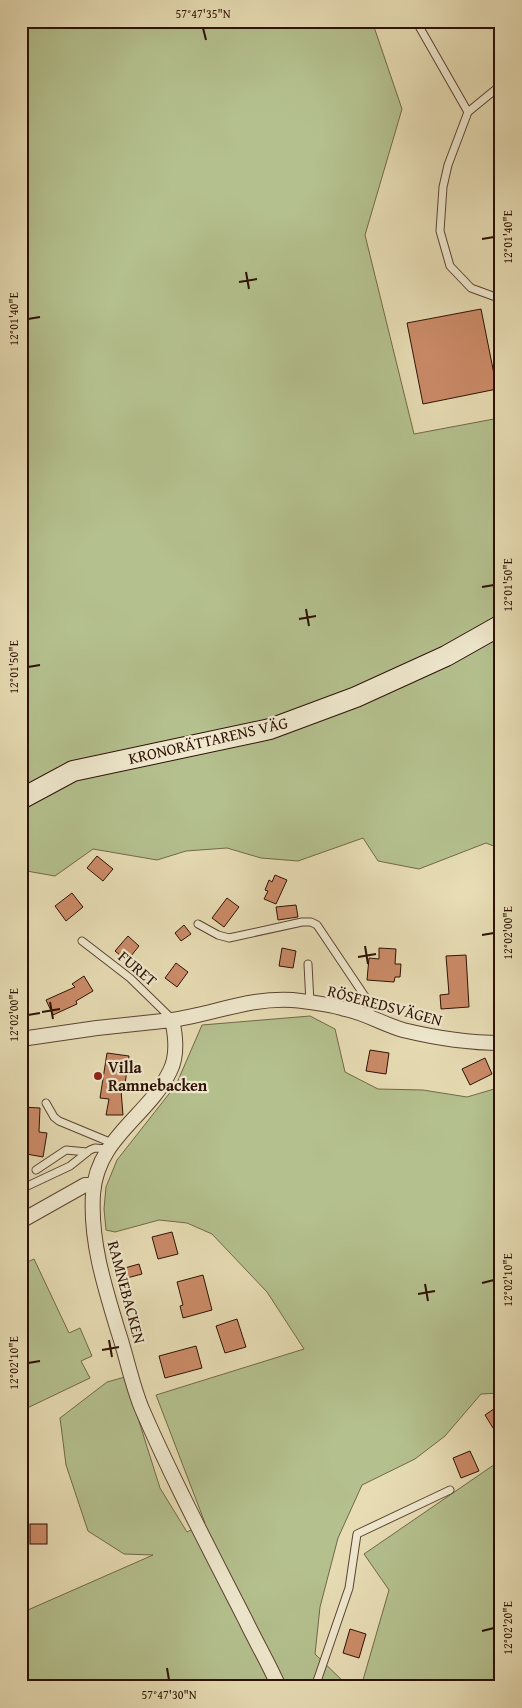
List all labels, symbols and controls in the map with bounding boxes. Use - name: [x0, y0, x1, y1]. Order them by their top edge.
- text: 57°47'35"N: [175, 5, 231, 22]
- text: 12°01'40"E: [499, 210, 516, 264]
- text: 12°01'40"E: [5, 292, 22, 346]
- text: 12°01'50"E: [499, 558, 516, 612]
- text: 12°01'50"E: [5, 640, 22, 694]
- street label: KRONORÄTTARENS VÄG: [126, 710, 291, 770]
- text: 12°02'00"E: [499, 906, 516, 960]
- street label: FURET: [113, 944, 163, 992]
- street label: RÖSEREDSVÄGEN: [325, 978, 446, 1032]
- text: 12°02'00"E: [5, 988, 22, 1042]
- place label: Villa Ramnebacken: [108, 1055, 208, 1097]
- marker: Villa Ramnebacken: [92, 1070, 104, 1082]
- street label: RAMNEBACKEN: [102, 1238, 152, 1347]
- text: 12°02'10"E: [499, 1253, 516, 1307]
- text: 12°02'10"E: [5, 1336, 22, 1390]
- text: 12°02'20"E: [499, 1601, 516, 1655]
- text: 57°47'30"N: [141, 1686, 197, 1703]

